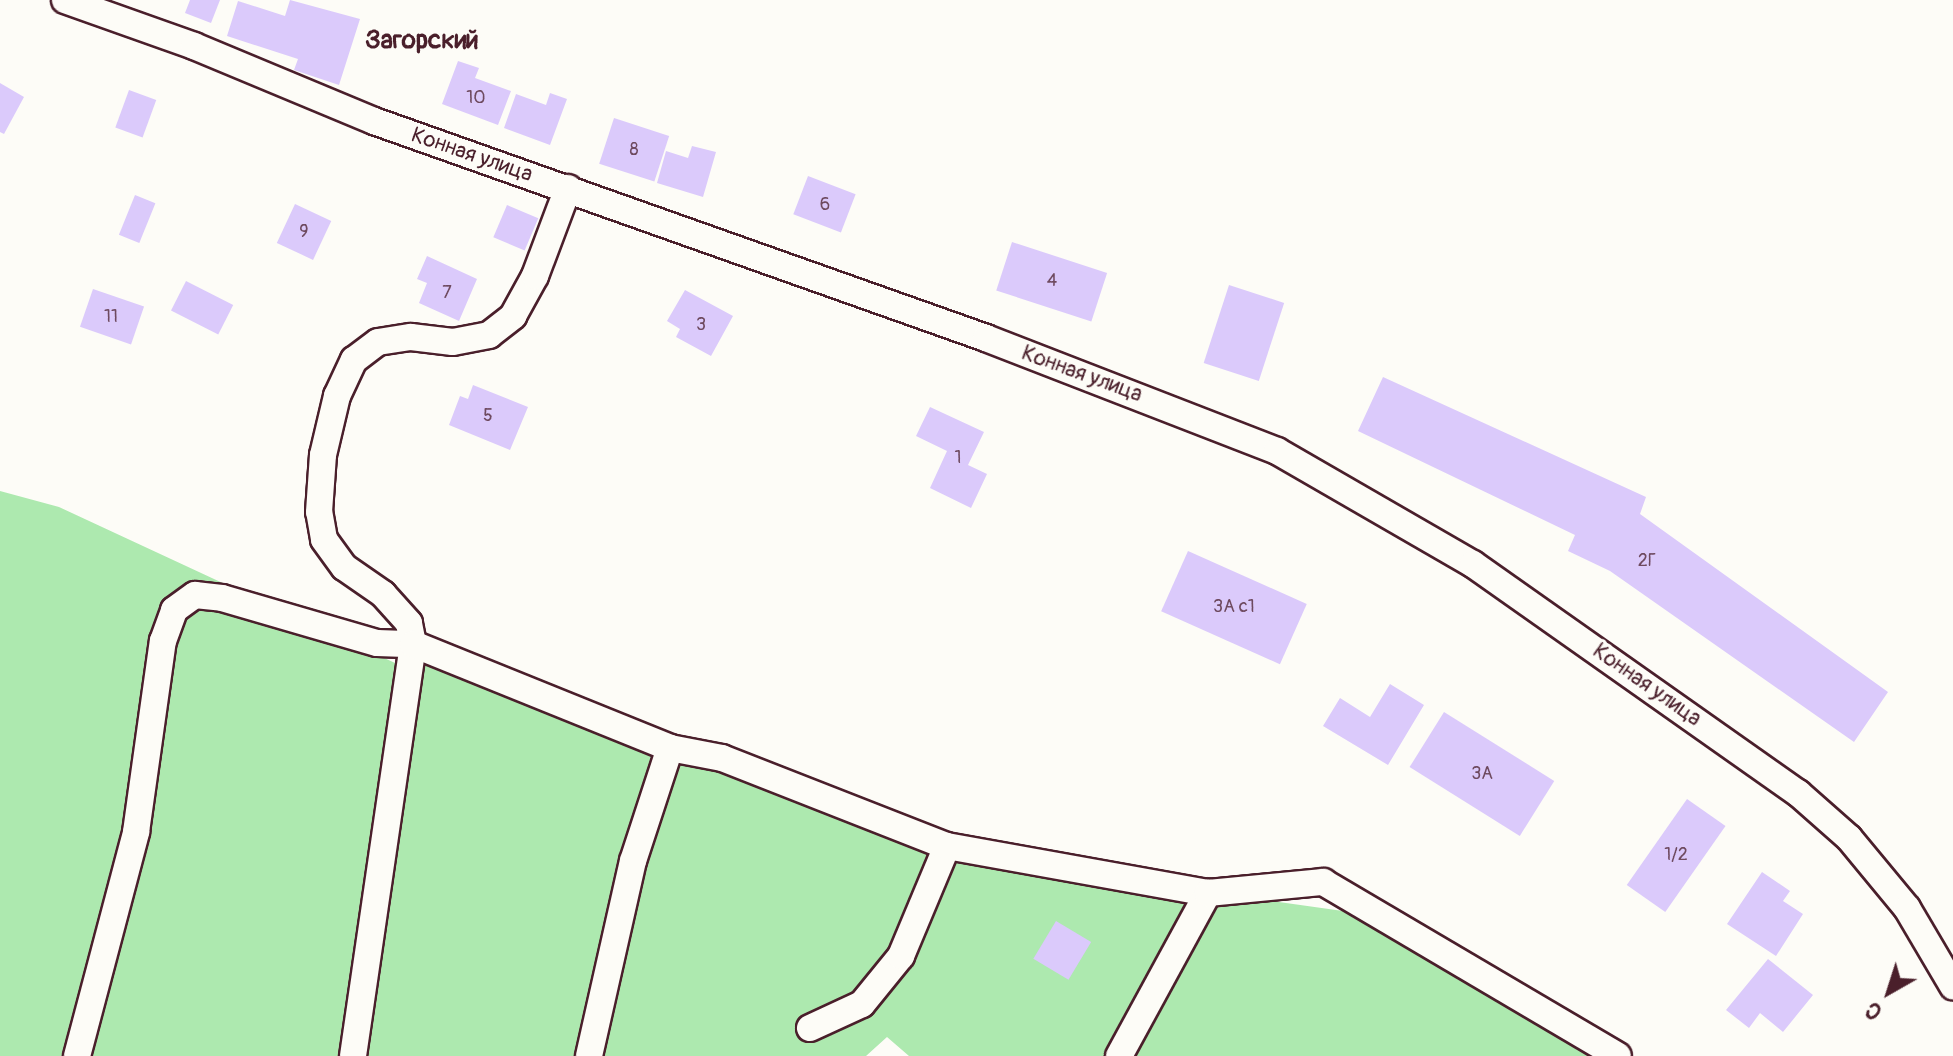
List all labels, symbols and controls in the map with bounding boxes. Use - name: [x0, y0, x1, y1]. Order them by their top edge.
- district label: Загорский: [365, 25, 479, 57]
- house number: 10: [466, 87, 486, 109]
- street label: Конная улица: [408, 122, 536, 188]
- house number: 8: [629, 139, 639, 161]
- house number: 6: [820, 194, 830, 216]
- house number: 9: [299, 221, 309, 243]
- house number: 4: [1047, 270, 1057, 292]
- house number: 7: [442, 282, 452, 304]
- house number: 11: [104, 306, 118, 328]
- house number: 3: [696, 314, 706, 336]
- street label: Конная улица: [1018, 340, 1146, 408]
- house number: 5: [483, 405, 493, 427]
- house number: 1: [954, 447, 962, 469]
- house number: 2Г: [1638, 550, 1656, 572]
- house number: 3А с1: [1213, 596, 1255, 618]
- street label: Конная улица: [1588, 638, 1706, 732]
- house number: 3А: [1471, 763, 1493, 785]
- house number: 1/2: [1664, 844, 1688, 866]
- north arrow: [1849, 952, 1929, 1032]
- text: С: [1860, 996, 1888, 1026]

